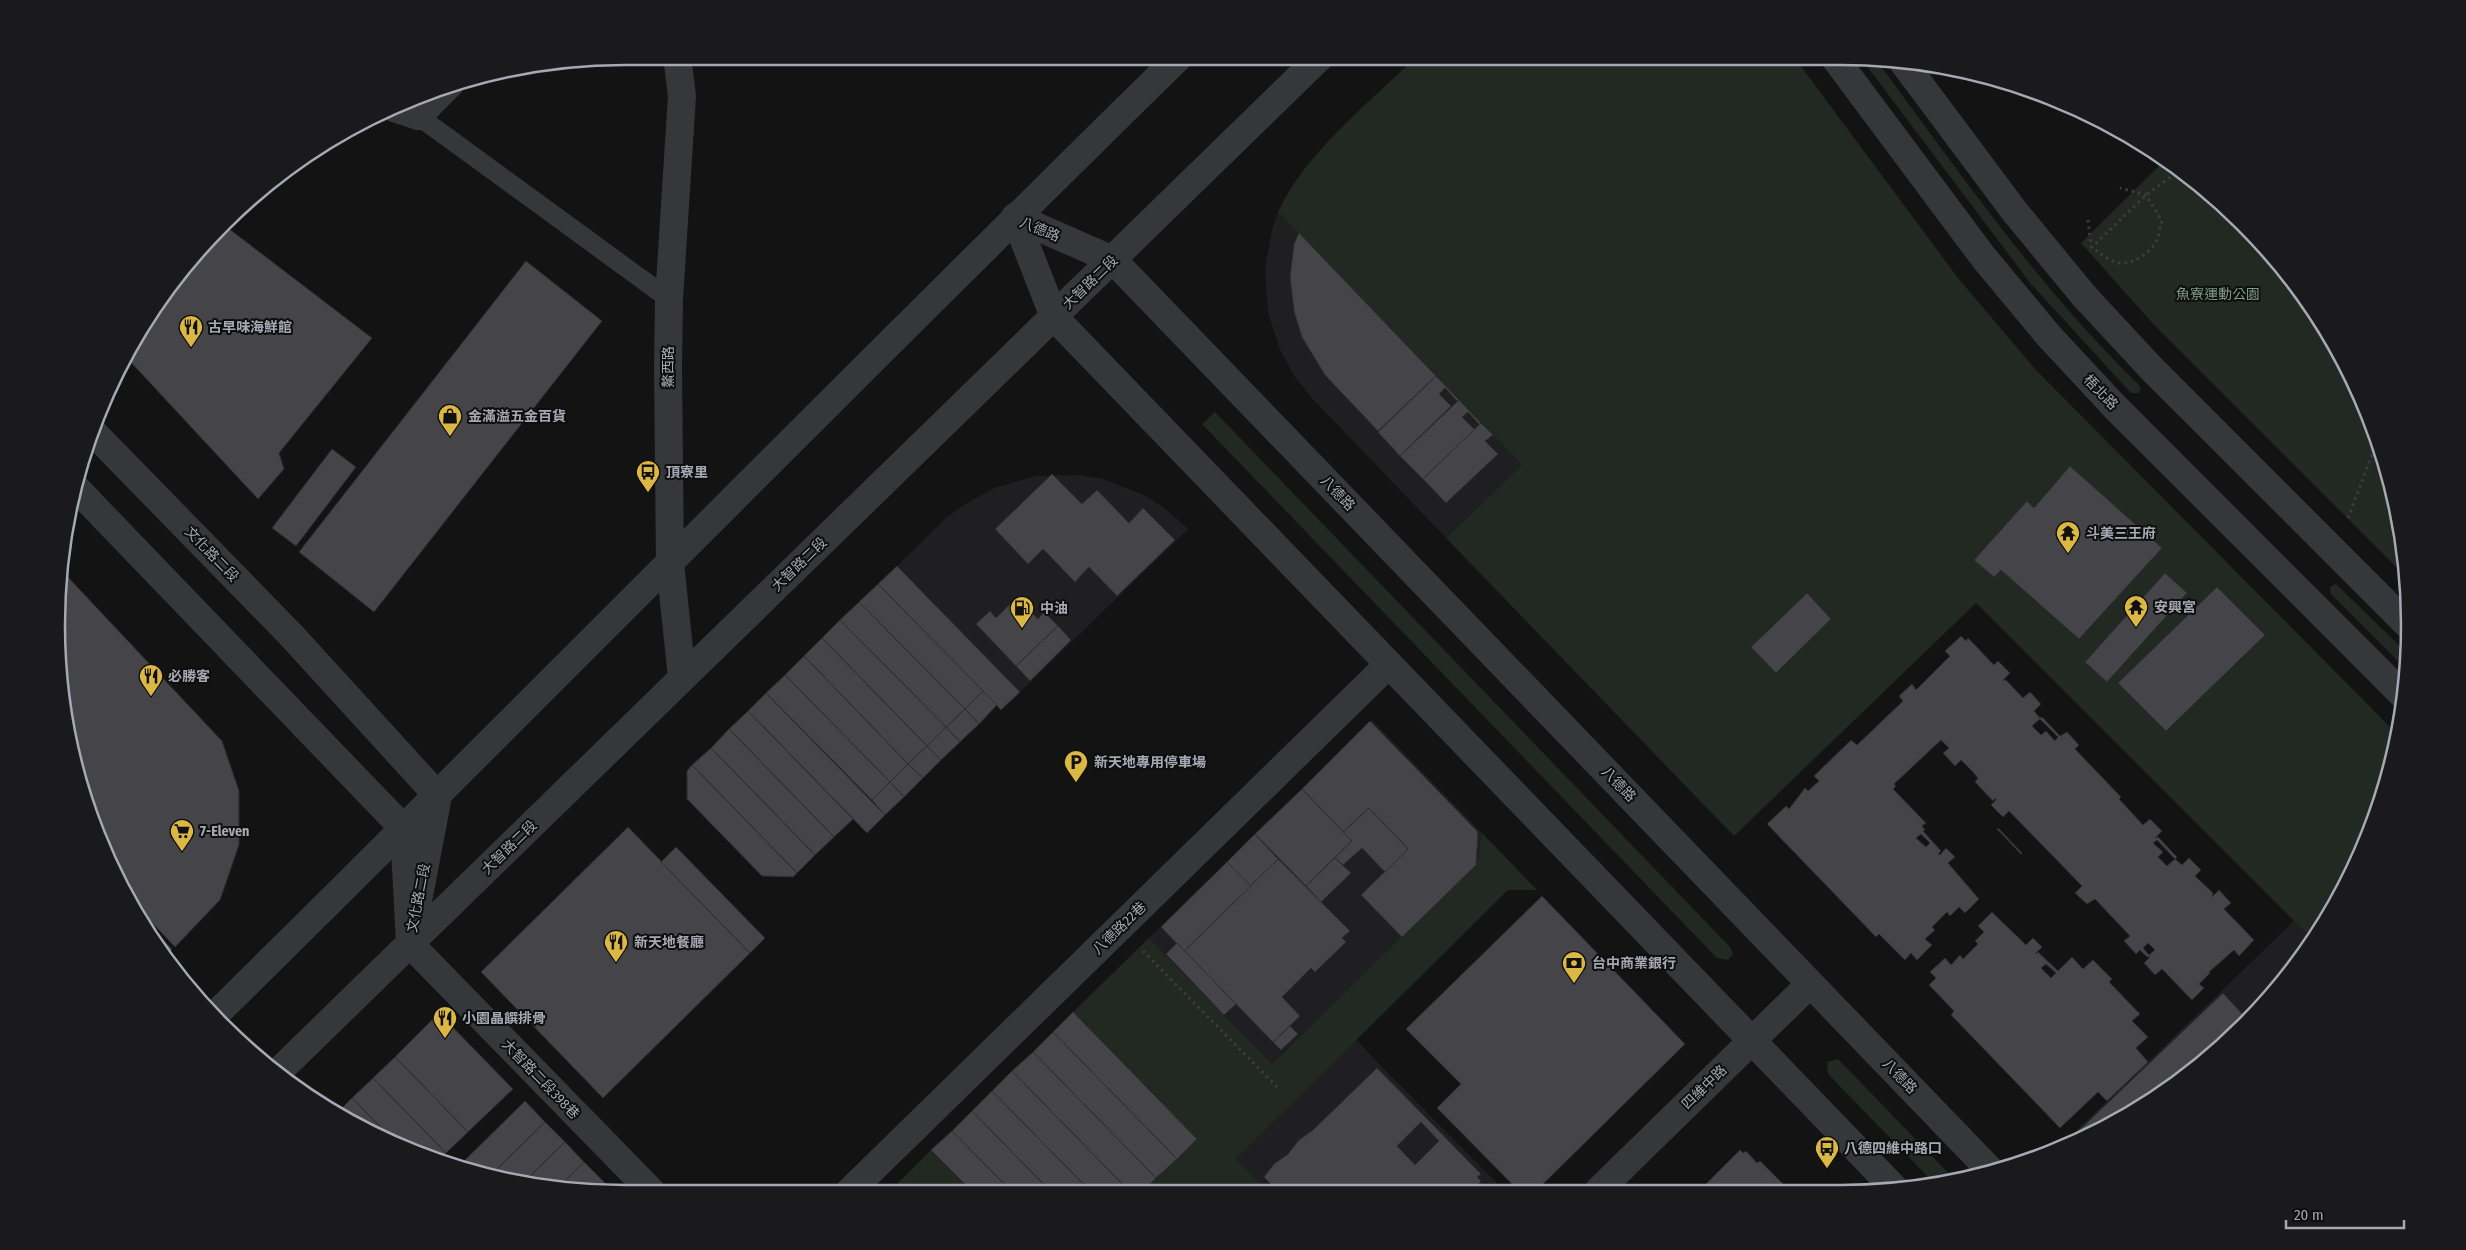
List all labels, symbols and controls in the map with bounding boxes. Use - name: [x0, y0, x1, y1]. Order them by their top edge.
- street label: 八德路: [1017, 214, 1062, 245]
- street label: 大智路二段: [1059, 252, 1121, 313]
- park label: 魚寮運動公園: [2176, 286, 2260, 303]
- restaurant icon: 古早味海鮮館: [178, 314, 204, 348]
- place label: 古早味海鮮館: [208, 319, 292, 336]
- street label: 鰲西路: [660, 346, 677, 388]
- street label: 梧北路: [2080, 371, 2121, 413]
- shop icon: 金滿溢五金百貨: [437, 403, 463, 437]
- place label: 金滿溢五金百貨: [468, 408, 566, 425]
- bus stop icon: 頂寮里: [635, 459, 661, 493]
- place label: 頂寮里: [666, 464, 708, 481]
- street label: 八德路: [1317, 472, 1358, 514]
- temple icon: 斗美三王府: [2055, 520, 2081, 554]
- street label: 文化路二段: [181, 523, 242, 585]
- place label: 斗美三王府: [2086, 525, 2156, 542]
- street label: 大智路二段: [768, 534, 830, 595]
- temple icon: 安興宮: [2123, 594, 2149, 628]
- fuel station icon: 中油: [1009, 595, 1035, 629]
- place label: 安興宮: [2154, 599, 2196, 616]
- place label: 中油: [1040, 600, 1068, 617]
- restaurant icon: 必勝客: [138, 663, 164, 697]
- place label: 必勝客: [168, 668, 210, 685]
- parking icon: 新天地專用停車場: [1063, 749, 1089, 783]
- place label: 新天地專用停車場: [1094, 754, 1206, 771]
- street label: 八德路: [1598, 763, 1639, 805]
- street label: 大智路二段: [478, 817, 540, 878]
- supermarket icon: 7-Eleven: [169, 818, 195, 852]
- place label: 7-Eleven: [200, 823, 249, 840]
- street label: 文化路二段: [403, 862, 434, 934]
- street label: 八德路22巷: [1089, 899, 1150, 958]
- restaurant icon: 新天地餐廳: [603, 929, 629, 963]
- place label: 新天地餐廳: [634, 934, 704, 951]
- bank icon: 台中商業銀行: [1561, 950, 1587, 984]
- place label: 台中商業銀行: [1592, 955, 1676, 972]
- restaurant icon: 小園晶饌排骨: [432, 1005, 458, 1039]
- place label: 小園晶饌排骨: [462, 1010, 546, 1027]
- street label: 大智路二段398巷: [498, 1036, 583, 1123]
- street label: 八德路: [1879, 1055, 1920, 1097]
- street label: 四維中路: [1678, 1062, 1730, 1113]
- bus stop icon: 八德四維中路口: [1814, 1135, 1840, 1169]
- place label: 八德四維中路口: [1844, 1140, 1942, 1157]
- scale bar: [2286, 1198, 2404, 1230]
- text: 20 m: [2294, 1206, 2324, 1224]

